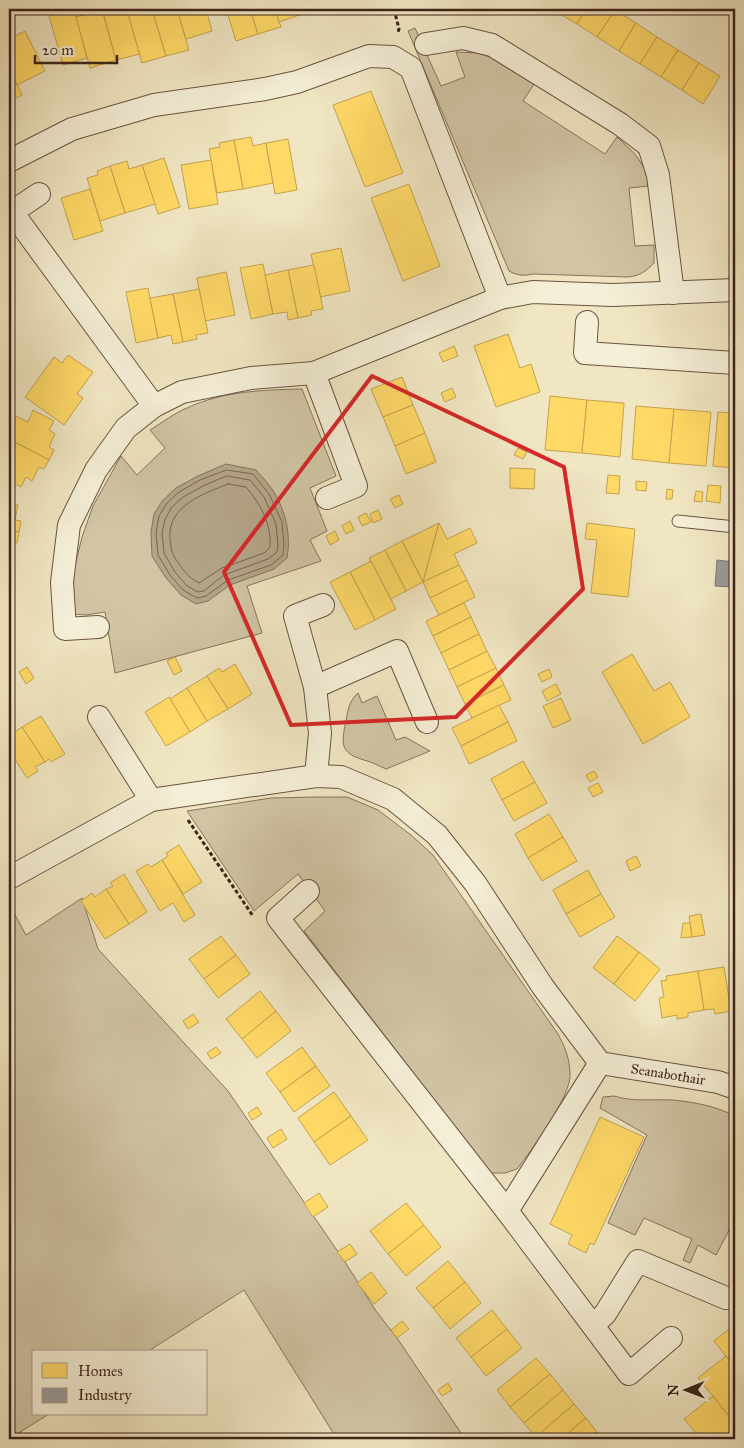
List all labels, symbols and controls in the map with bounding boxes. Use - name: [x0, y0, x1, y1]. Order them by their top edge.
- scale bar: [35, 32, 118, 64]
- text: 20 m: [42, 41, 74, 59]
- street label: Seanabothair: [630, 1060, 707, 1088]
- legend: [32, 1350, 208, 1416]
- text: Homes: [78, 1362, 123, 1380]
- north arrow: [662, 1366, 712, 1416]
- text: N: [665, 1384, 682, 1396]
- text: Industry: [78, 1386, 132, 1404]

